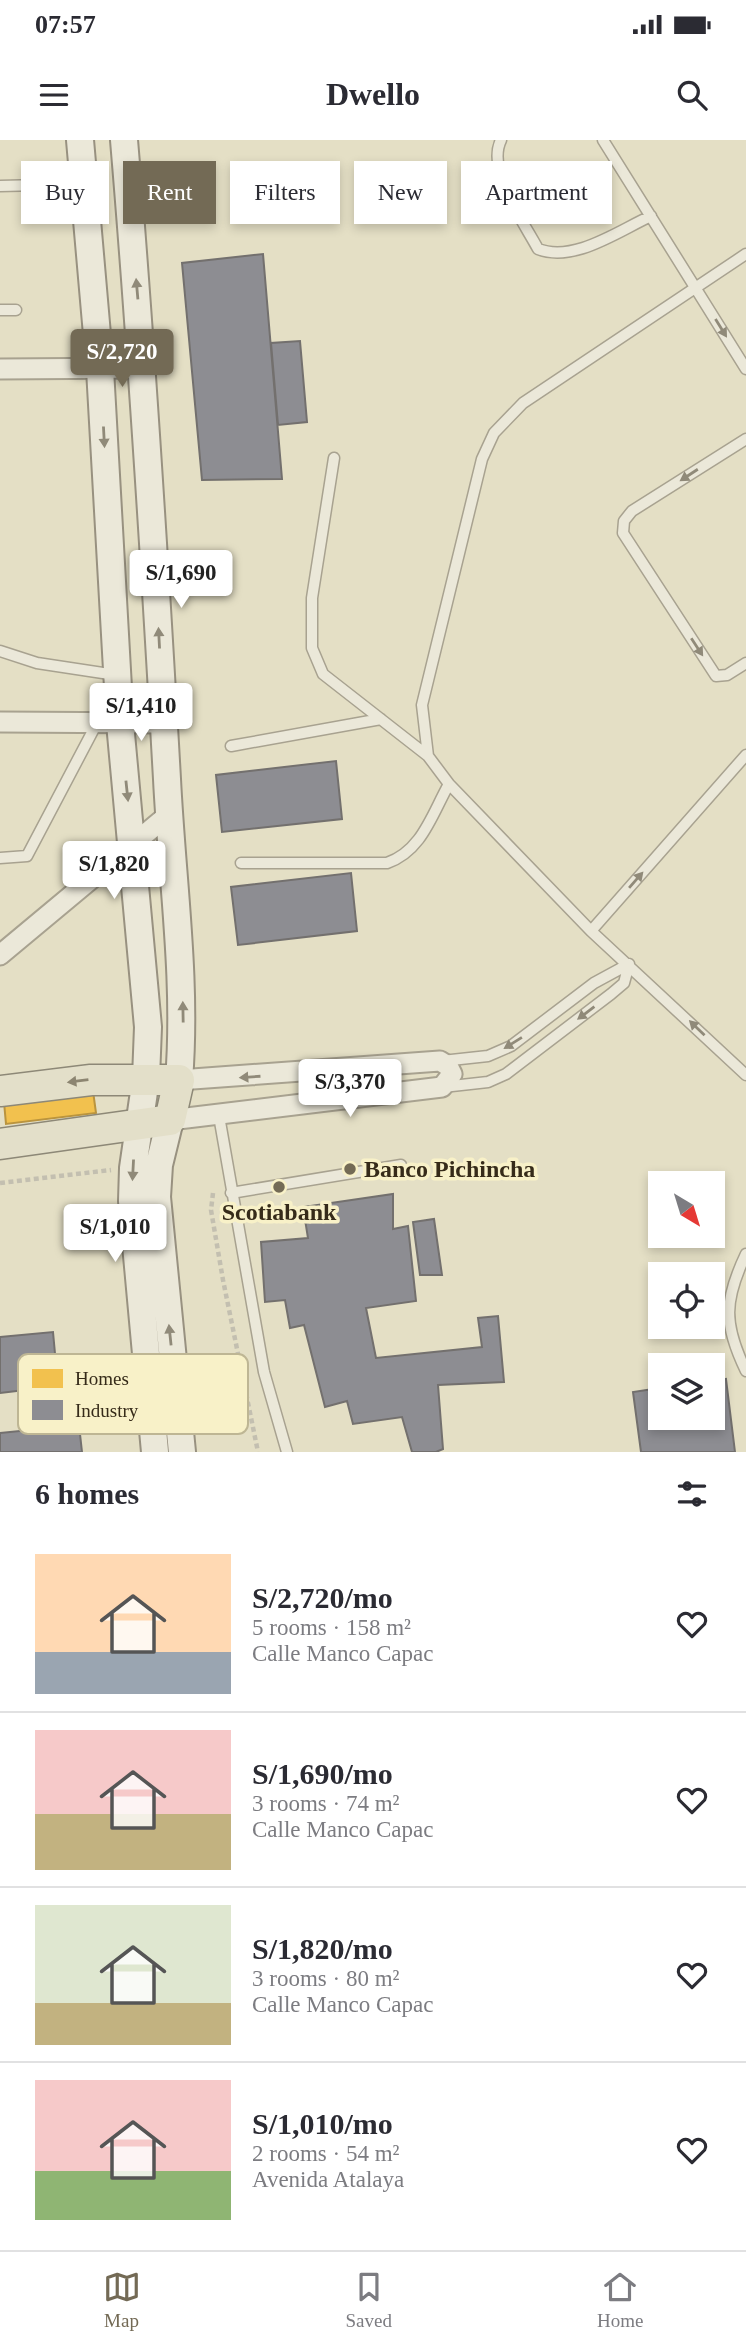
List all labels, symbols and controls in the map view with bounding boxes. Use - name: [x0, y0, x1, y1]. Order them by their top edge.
- text: 07:57: [35, 10, 96, 39]
- icon: menu: [35, 76, 73, 114]
- text: Dwello: [326, 76, 420, 112]
- icon: search: [673, 76, 711, 114]
- chip: Buy: [21, 161, 109, 224]
- chip: Rent: [123, 161, 216, 224]
- chip: Filters: [230, 161, 340, 224]
- chip: New: [354, 161, 447, 224]
- chip: Apartment: [461, 161, 612, 224]
- one-way arrow: [131, 278, 142, 300]
- one-way arrow: [714, 319, 727, 338]
- pin: S/2,720: [57, 330, 187, 389]
- text: S/2,720: [87, 339, 157, 364]
- one-way arrow: [99, 426, 110, 448]
- one-way arrow: [679, 469, 698, 482]
- pin: S/1,690: [116, 550, 246, 610]
- text: S/1,690: [146, 560, 216, 585]
- one-way arrow: [153, 627, 164, 649]
- one-way arrow: [690, 637, 703, 656]
- pin: S/1,410: [76, 684, 206, 743]
- text: S/1,410: [106, 693, 176, 718]
- one-way arrow: [121, 780, 132, 802]
- pin: S/1,820: [49, 842, 179, 901]
- text: S/1,820: [79, 851, 149, 876]
- one-way arrow: [628, 871, 644, 889]
- one-way arrow: [177, 1001, 189, 1023]
- one-way arrow: [577, 1006, 596, 1020]
- one-way arrow: [689, 1021, 706, 1037]
- one-way arrow: [503, 1037, 522, 1050]
- pin: S/3,370: [285, 1060, 415, 1119]
- text: S/3,370: [315, 1069, 385, 1094]
- one-way arrow: [239, 1071, 261, 1082]
- one-way arrow: [67, 1076, 89, 1087]
- place label: Banco Pichincha: [364, 1156, 535, 1182]
- one-way arrow: [128, 1159, 139, 1181]
- marker: Banco Pichincha: [342, 1161, 358, 1177]
- north arrow: [648, 1171, 724, 1248]
- map controls: [648, 1171, 725, 1430]
- marker: Scotiabank: [271, 1179, 287, 1195]
- place label: Scotiabank: [222, 1199, 337, 1225]
- pin: S/1,010: [50, 1204, 180, 1264]
- text: S/1,010: [80, 1214, 150, 1239]
- button: locate: [648, 1262, 725, 1339]
- one-way arrow: [165, 1324, 176, 1346]
- button: layers: [648, 1353, 725, 1430]
- legend: [18, 1354, 248, 1434]
- text: Homes: [75, 1368, 129, 1389]
- text: Industry: [75, 1400, 139, 1421]
- icon: filters: [673, 1475, 711, 1513]
- text: 6 homes: [35, 1477, 139, 1510]
- text: S/2,720/mo: [252, 1581, 393, 1614]
- icon: home: [91, 1582, 175, 1666]
- icon: heart: [673, 1605, 711, 1643]
- text: 5 rooms · 158 m²: [252, 1615, 411, 1640]
- text: Calle Manco Capac: [252, 1641, 433, 1666]
- text: S/1,690/mo: [252, 1757, 393, 1790]
- icon: home: [91, 1758, 175, 1842]
- icon: heart: [673, 1781, 711, 1819]
- text: 3 rooms · 74 m²: [252, 1791, 399, 1816]
- text: Calle Manco Capac: [252, 1817, 433, 1842]
- text: S/1,820/mo: [252, 1932, 393, 1965]
- icon: home: [91, 1933, 175, 2017]
- icon: heart: [673, 1956, 711, 1994]
- text: 3 rooms · 80 m²: [252, 1966, 399, 1991]
- text: Calle Manco Capac: [252, 1992, 433, 2017]
- text: S/1,010/mo: [252, 2107, 393, 2140]
- icon: home: [91, 2108, 175, 2192]
- icon: heart: [673, 2131, 711, 2169]
- text: 2 rooms · 54 m²: [252, 2141, 399, 2166]
- text: Avenida Atalaya: [252, 2167, 404, 2192]
- tab: Map: [103, 2268, 141, 2332]
- tab: Saved: [346, 2268, 392, 2332]
- tab: Home: [597, 2268, 643, 2332]

